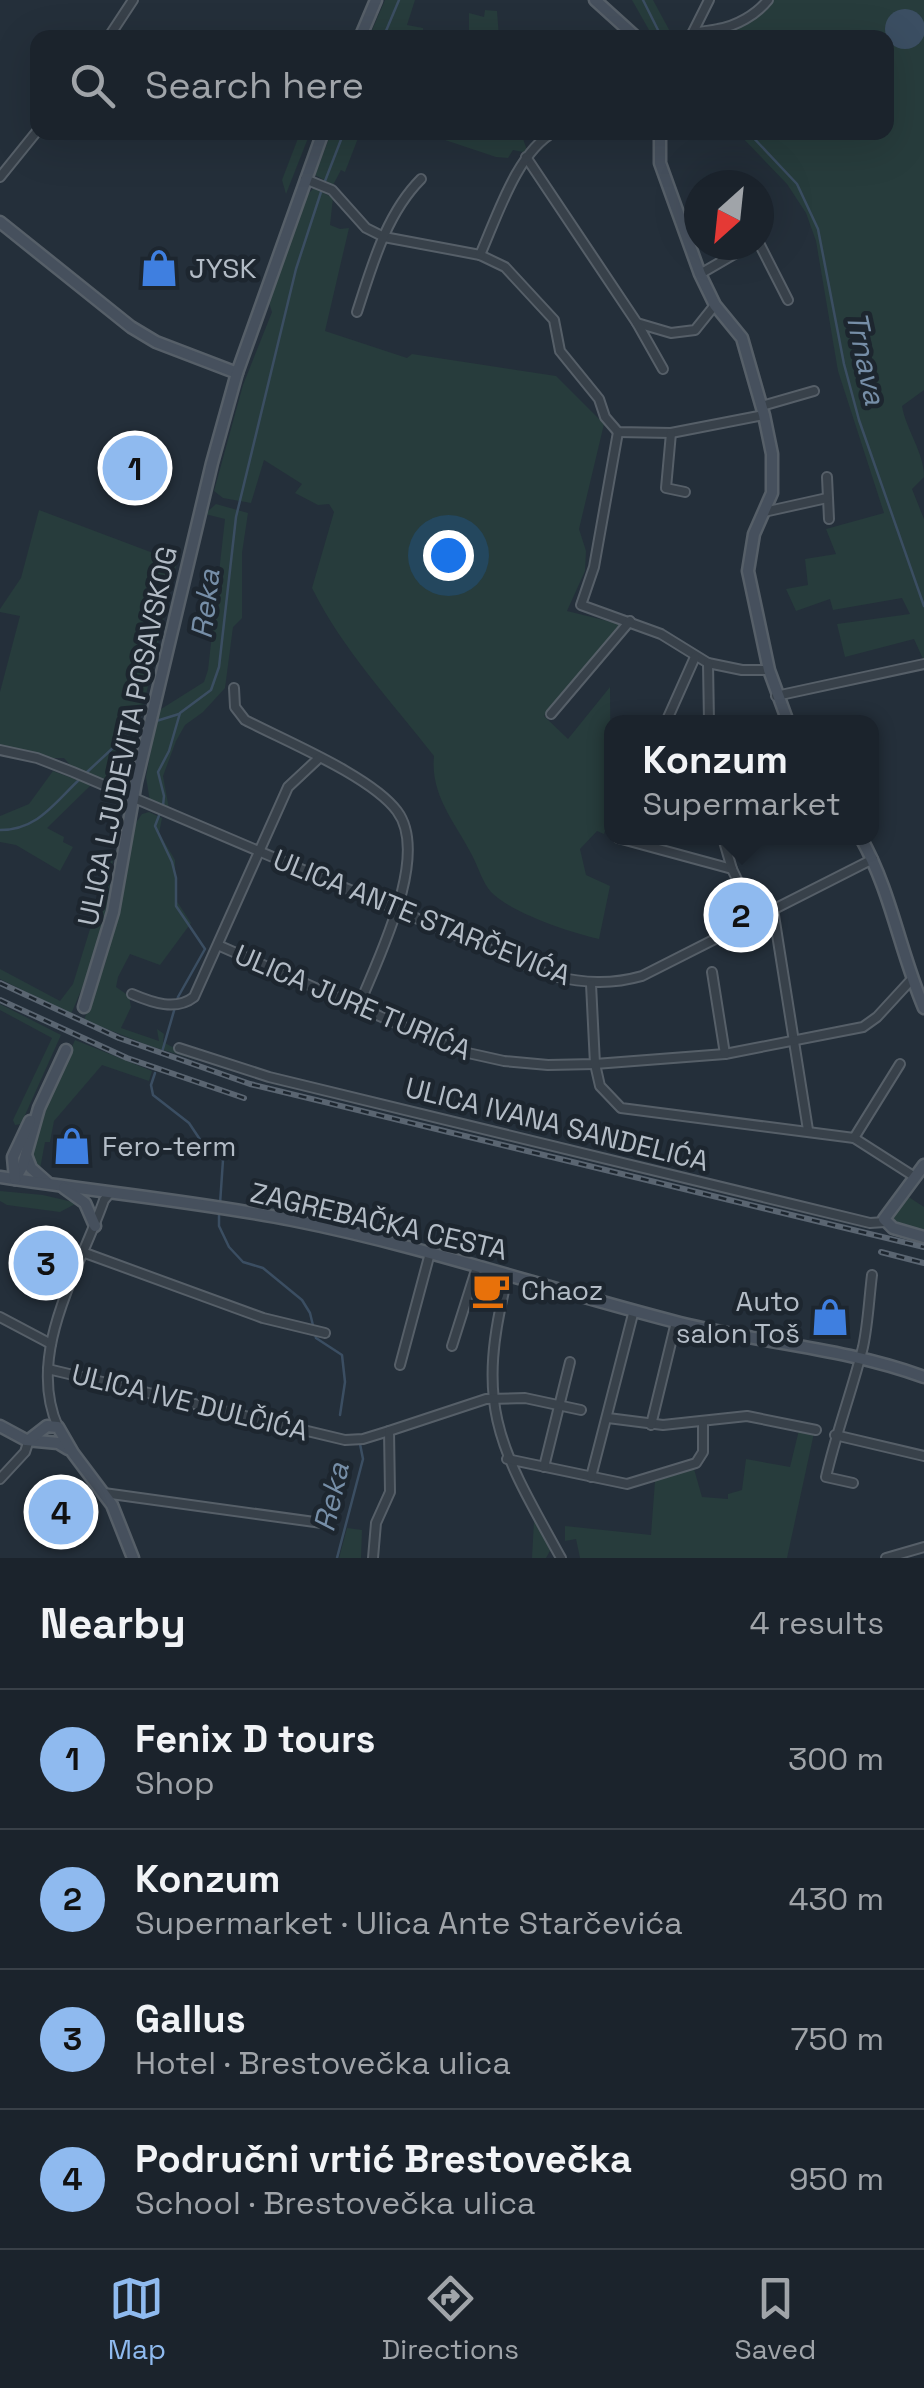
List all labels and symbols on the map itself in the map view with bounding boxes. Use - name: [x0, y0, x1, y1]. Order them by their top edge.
- north arrow: [684, 170, 774, 260]
- shop icon: JYSK: [138, 247, 180, 289]
- place label: JYSK: [189, 250, 256, 286]
- water label: Trnava: [837, 308, 895, 409]
- pin: 1: [102, 430, 168, 506]
- your location: [423, 530, 474, 581]
- street label: ULICA LJUDEVITA POSAVSKOG: [69, 543, 185, 929]
- water label: Reka: [181, 566, 229, 641]
- street label: ULICA ANTE STARČEVIĆA: [268, 841, 576, 993]
- pin: 2: [708, 878, 774, 952]
- street label: ULICA JURE TURIĆA: [229, 936, 477, 1068]
- street label: ULICA IVANA SANDELIĆA: [401, 1069, 713, 1179]
- shop icon: Fero-term: [51, 1125, 93, 1167]
- place label: Fero-term: [102, 1128, 236, 1164]
- street label: ZAGREBAČKA CESTA: [247, 1174, 511, 1268]
- pin: 3: [13, 1226, 78, 1300]
- cafe icon: Chaoz: [470, 1269, 512, 1311]
- place label: Chaoz: [521, 1272, 603, 1308]
- place label: Auto salon Toš: [676, 1283, 800, 1351]
- shop icon: Auto salon Toš: [809, 1296, 851, 1338]
- street label: ULICA IVE DULČIĆA: [68, 1355, 312, 1449]
- water label: Reka: [304, 1458, 358, 1535]
- pin: 4: [28, 1474, 94, 1550]

